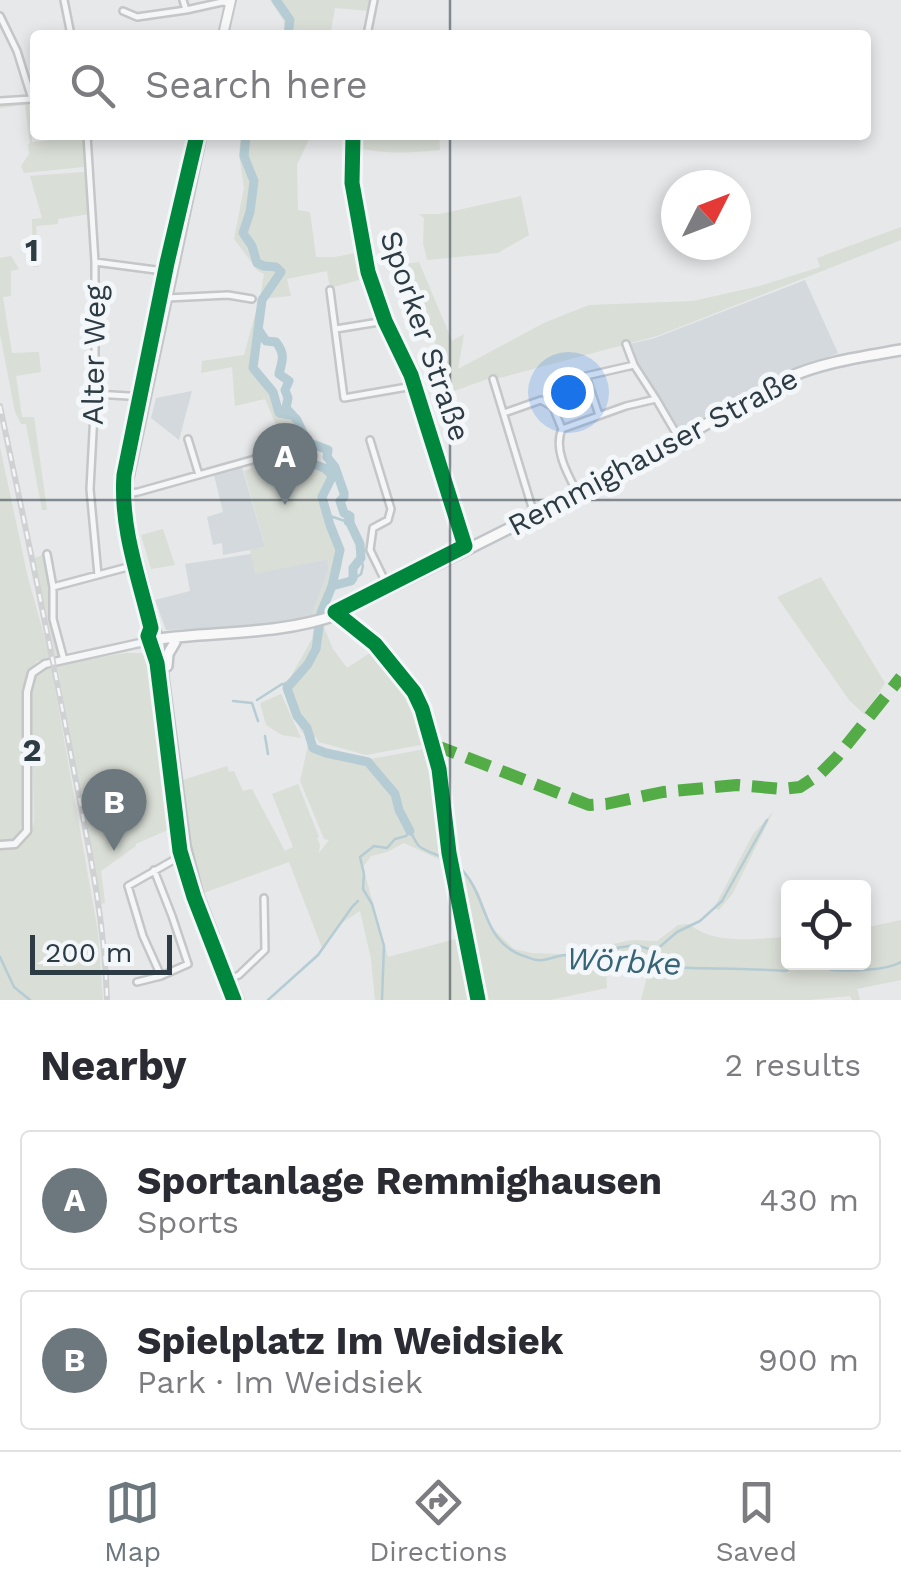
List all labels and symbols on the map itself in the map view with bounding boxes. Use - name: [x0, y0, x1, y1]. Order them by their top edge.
- north arrow: [661, 170, 751, 260]
- street label: Sporker Straße: [373, 226, 478, 446]
- text: 1: [25, 231, 39, 269]
- street label: Alter Weg: [75, 284, 112, 425]
- street label: Remmighauser Straße: [502, 360, 804, 543]
- your location: [543, 367, 594, 418]
- pin: A: [252, 422, 318, 505]
- text: 2: [22, 731, 42, 769]
- pin: B: [82, 768, 146, 851]
- scale bar: [30, 930, 172, 974]
- water label: Wörbke: [565, 939, 683, 983]

